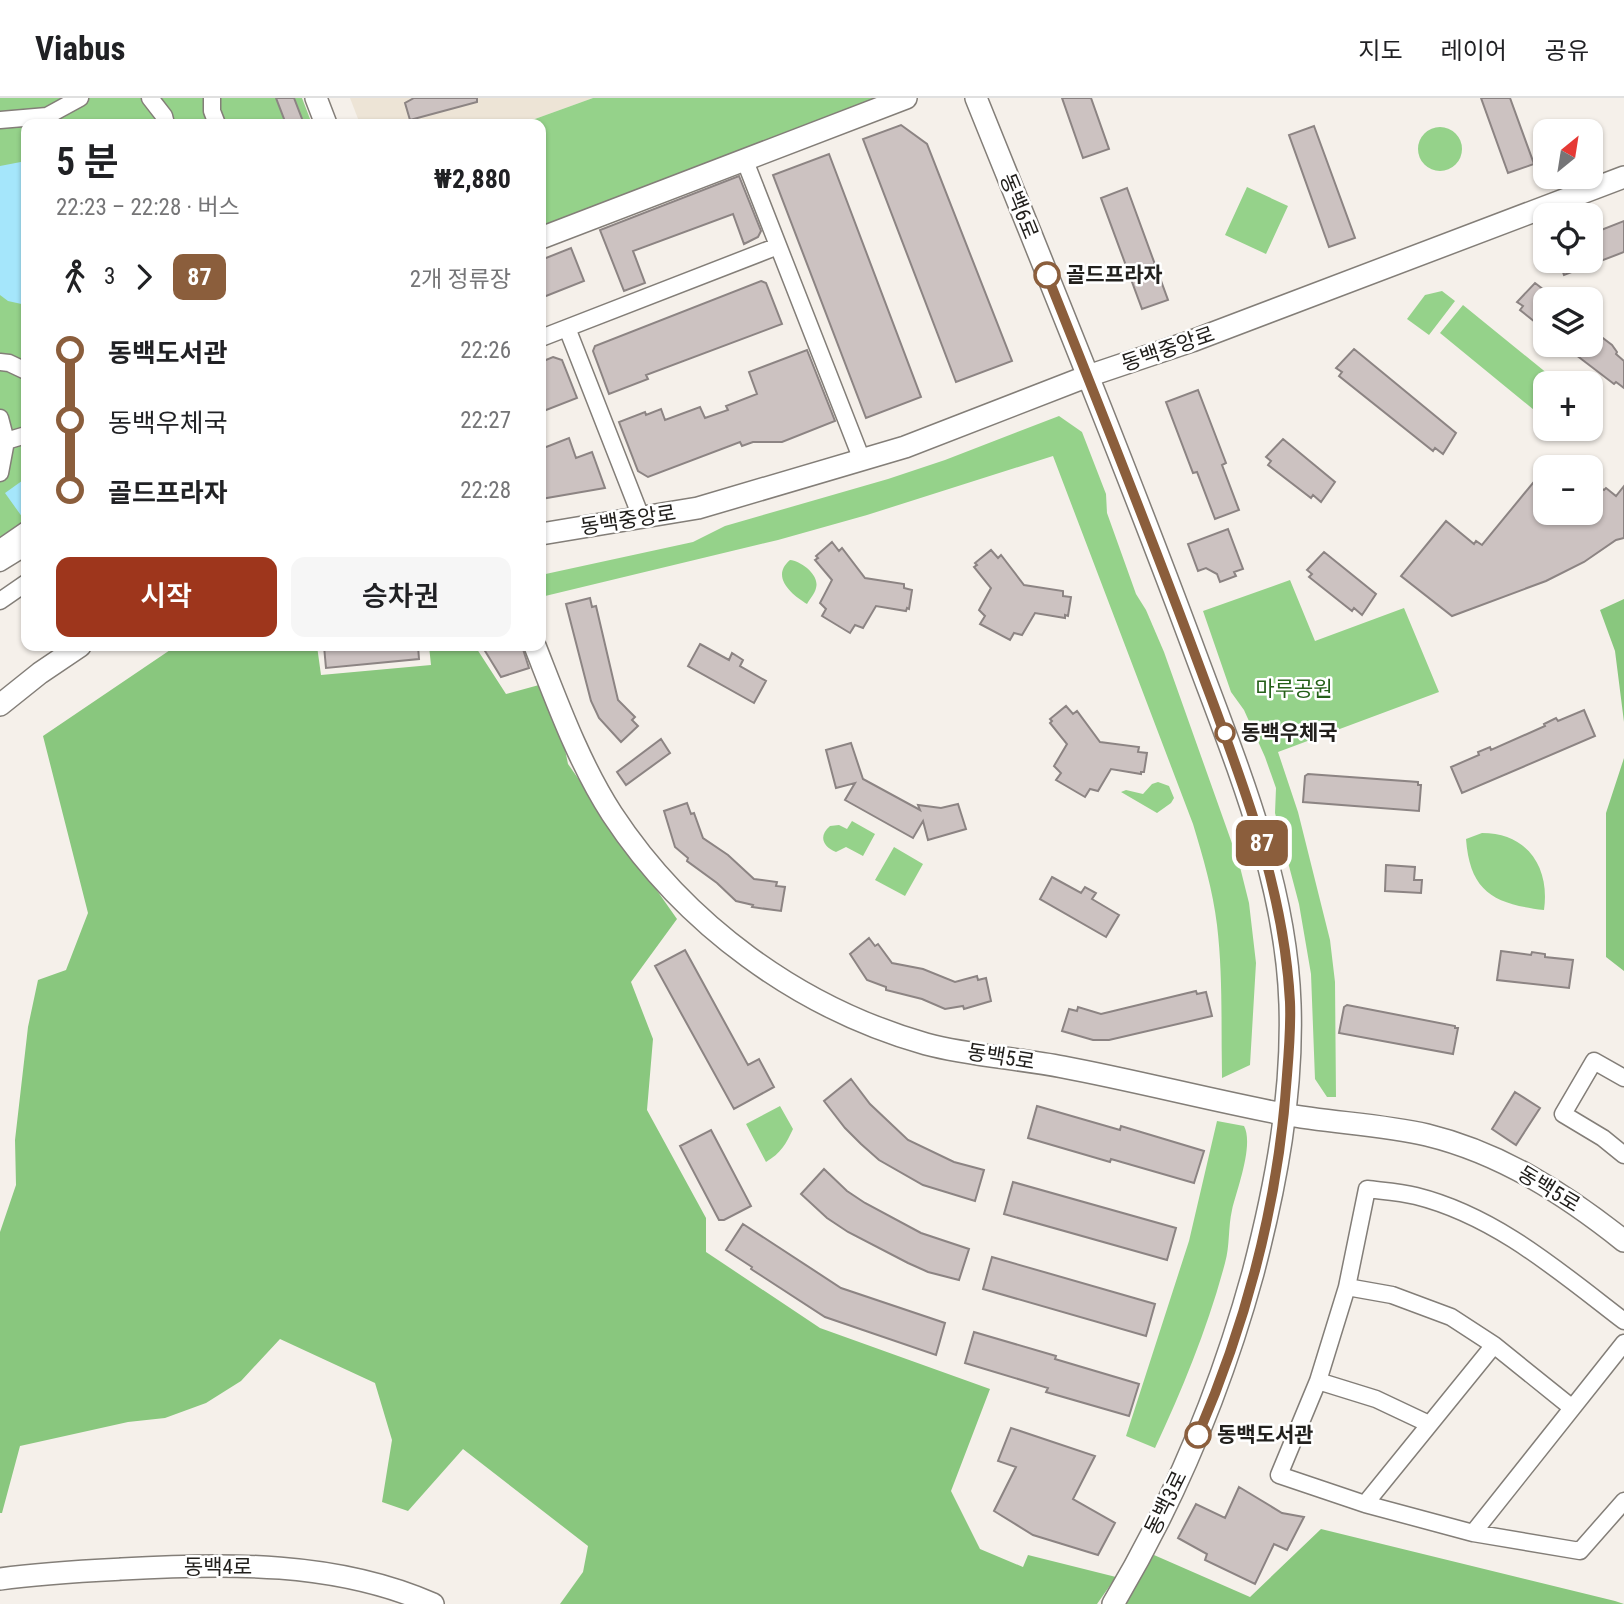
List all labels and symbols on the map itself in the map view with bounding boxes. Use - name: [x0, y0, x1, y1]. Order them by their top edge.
- north arrow: [1533, 119, 1603, 189]
- street label: 동백6로: [995, 170, 1043, 242]
- marker: 골드프라자: [1034, 262, 1060, 288]
- place label: 골드프라자: [1066, 263, 1163, 287]
- street label: 동백중앙로: [1118, 322, 1218, 376]
- street label: 동백중앙로: [578, 501, 678, 539]
- park label: 마루공원: [1255, 677, 1333, 701]
- place label: 동백우체국: [1241, 721, 1338, 745]
- marker: 동백우체국: [1215, 723, 1235, 743]
- line badge: 87: [1230, 820, 1294, 866]
- street label: 동백5로: [965, 1040, 1037, 1074]
- street label: 동백5로: [1514, 1161, 1584, 1217]
- marker: 동백도서관: [1185, 1422, 1211, 1448]
- place label: 동백도서관: [1217, 1423, 1314, 1447]
- street label: 동백3로: [1140, 1467, 1192, 1539]
- street label: 동백4로: [184, 1555, 252, 1579]

